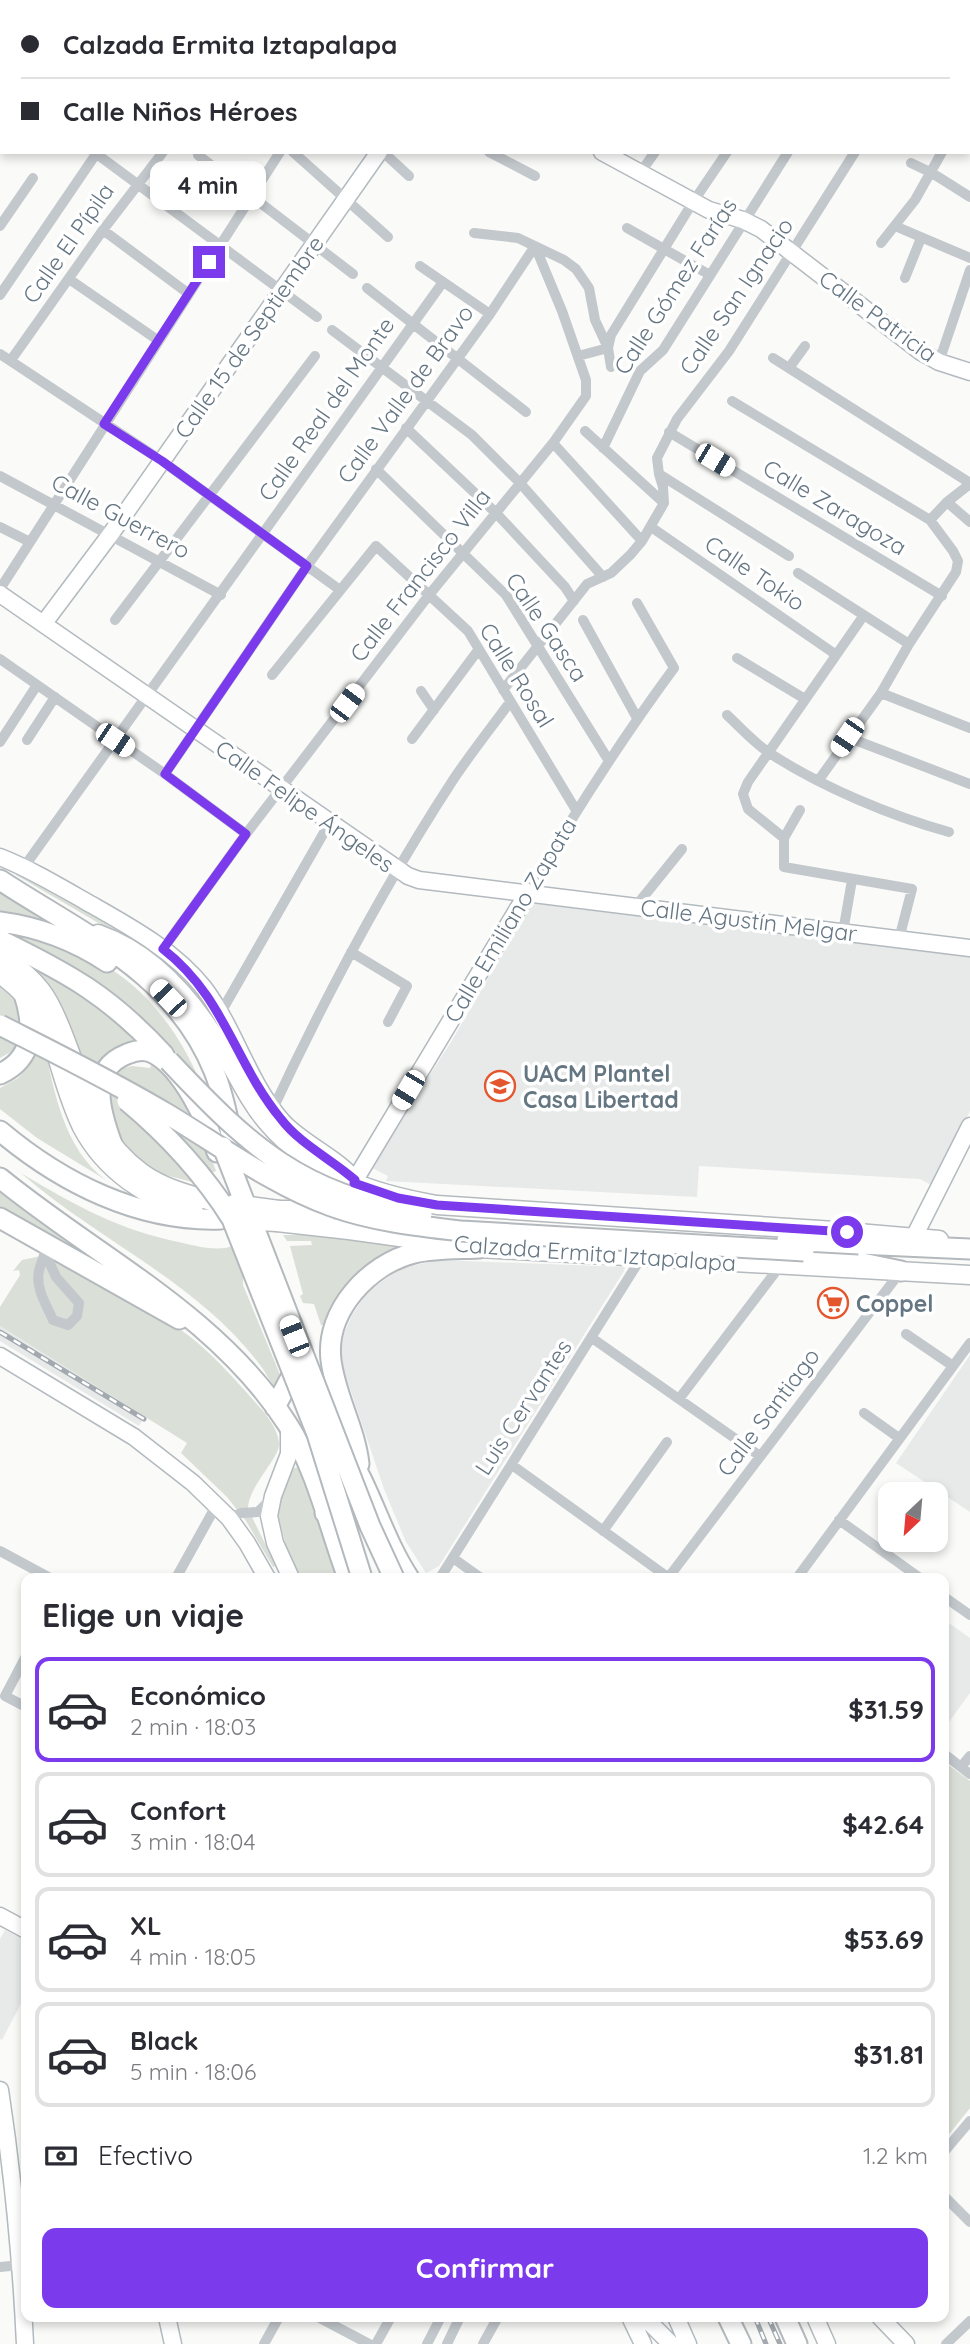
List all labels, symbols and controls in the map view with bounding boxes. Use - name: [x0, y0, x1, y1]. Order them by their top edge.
- text: Calzada Ermita Iztapalapa: [63, 28, 397, 61]
- text: Calle Niños Héroes: [63, 95, 298, 128]
- callout: 4 min: [151, 160, 267, 210]
- text: 4 min: [178, 171, 238, 200]
- street label: Calle El Pípila: [16, 177, 120, 309]
- street label: Calle Gómez Farías: [607, 192, 743, 380]
- street label: Calle San Ignacio: [673, 212, 799, 380]
- street label: Calle 15 de Septiembre: [168, 230, 330, 444]
- route end: [193, 246, 225, 278]
- street label: Calle Patricia: [813, 264, 943, 368]
- street label: Calle Valle de Bravo: [331, 299, 479, 489]
- street label: Calle Real del Monte: [252, 311, 400, 507]
- car: [692, 440, 739, 480]
- street label: Calle Zaragoza: [758, 453, 912, 561]
- street label: Calle Guerrero: [47, 467, 195, 565]
- street label: Calle Francisco Villa: [343, 483, 497, 667]
- street label: Calle Tokio: [699, 529, 811, 617]
- street label: Calle Gasca: [500, 567, 594, 687]
- street label: Calle Rosal: [473, 617, 561, 733]
- car: [326, 680, 369, 726]
- car: [827, 714, 868, 760]
- car: [92, 720, 139, 760]
- street label: Calle Felipe Ángeles: [210, 733, 400, 879]
- street label: Calle Emiliano Zapata: [437, 812, 583, 1028]
- street label: Calle Agustín Melgar: [639, 892, 859, 948]
- car: [146, 976, 191, 1020]
- place label: UACM Plantel Casa Libertad: [523, 1059, 679, 1114]
- car: [389, 1067, 428, 1113]
- school or university icon: UACM Plantel Casa Libertad: [483, 1069, 517, 1103]
- route start: [831, 1216, 863, 1248]
- street label: Calzada Ermita Iztapalapa: [453, 1229, 737, 1277]
- supermarket icon: Coppel: [816, 1286, 850, 1320]
- place label: Coppel: [856, 1289, 933, 1318]
- car: [277, 1313, 312, 1359]
- street label: Luis Cervantes: [468, 1334, 578, 1480]
- street label: Calle Santiago: [710, 1342, 826, 1482]
- north arrow: [878, 1482, 948, 1552]
- map controls: [878, 1482, 948, 1552]
- text: Elige un viaje: [42, 1595, 244, 1635]
- icon: car: [46, 1678, 109, 1741]
- text: Económico: [130, 1679, 266, 1712]
- text: $31.59: [848, 1693, 924, 1726]
- text: 2 min · 18:03: [130, 1712, 256, 1741]
- icon: car: [46, 1793, 109, 1856]
- text: Confort: [130, 1794, 227, 1827]
- text: $42.64: [842, 1808, 924, 1841]
- text: 3 min · 18:04: [130, 1827, 256, 1856]
- icon: car: [46, 1908, 109, 1971]
- text: XL: [130, 1909, 162, 1942]
- text: $53.69: [844, 1923, 924, 1956]
- text: 4 min · 18:05: [130, 1942, 256, 1971]
- icon: car: [46, 2023, 109, 2086]
- text: Black: [130, 2024, 199, 2057]
- text: $31.81: [854, 2038, 924, 2071]
- text: 5 min · 18:06: [130, 2057, 256, 2086]
- icon: cash: [42, 2137, 80, 2175]
- text: Efectivo: [98, 2139, 193, 2172]
- text: 1.2 km: [863, 2141, 928, 2170]
- button: Confirmar: [42, 2228, 928, 2308]

